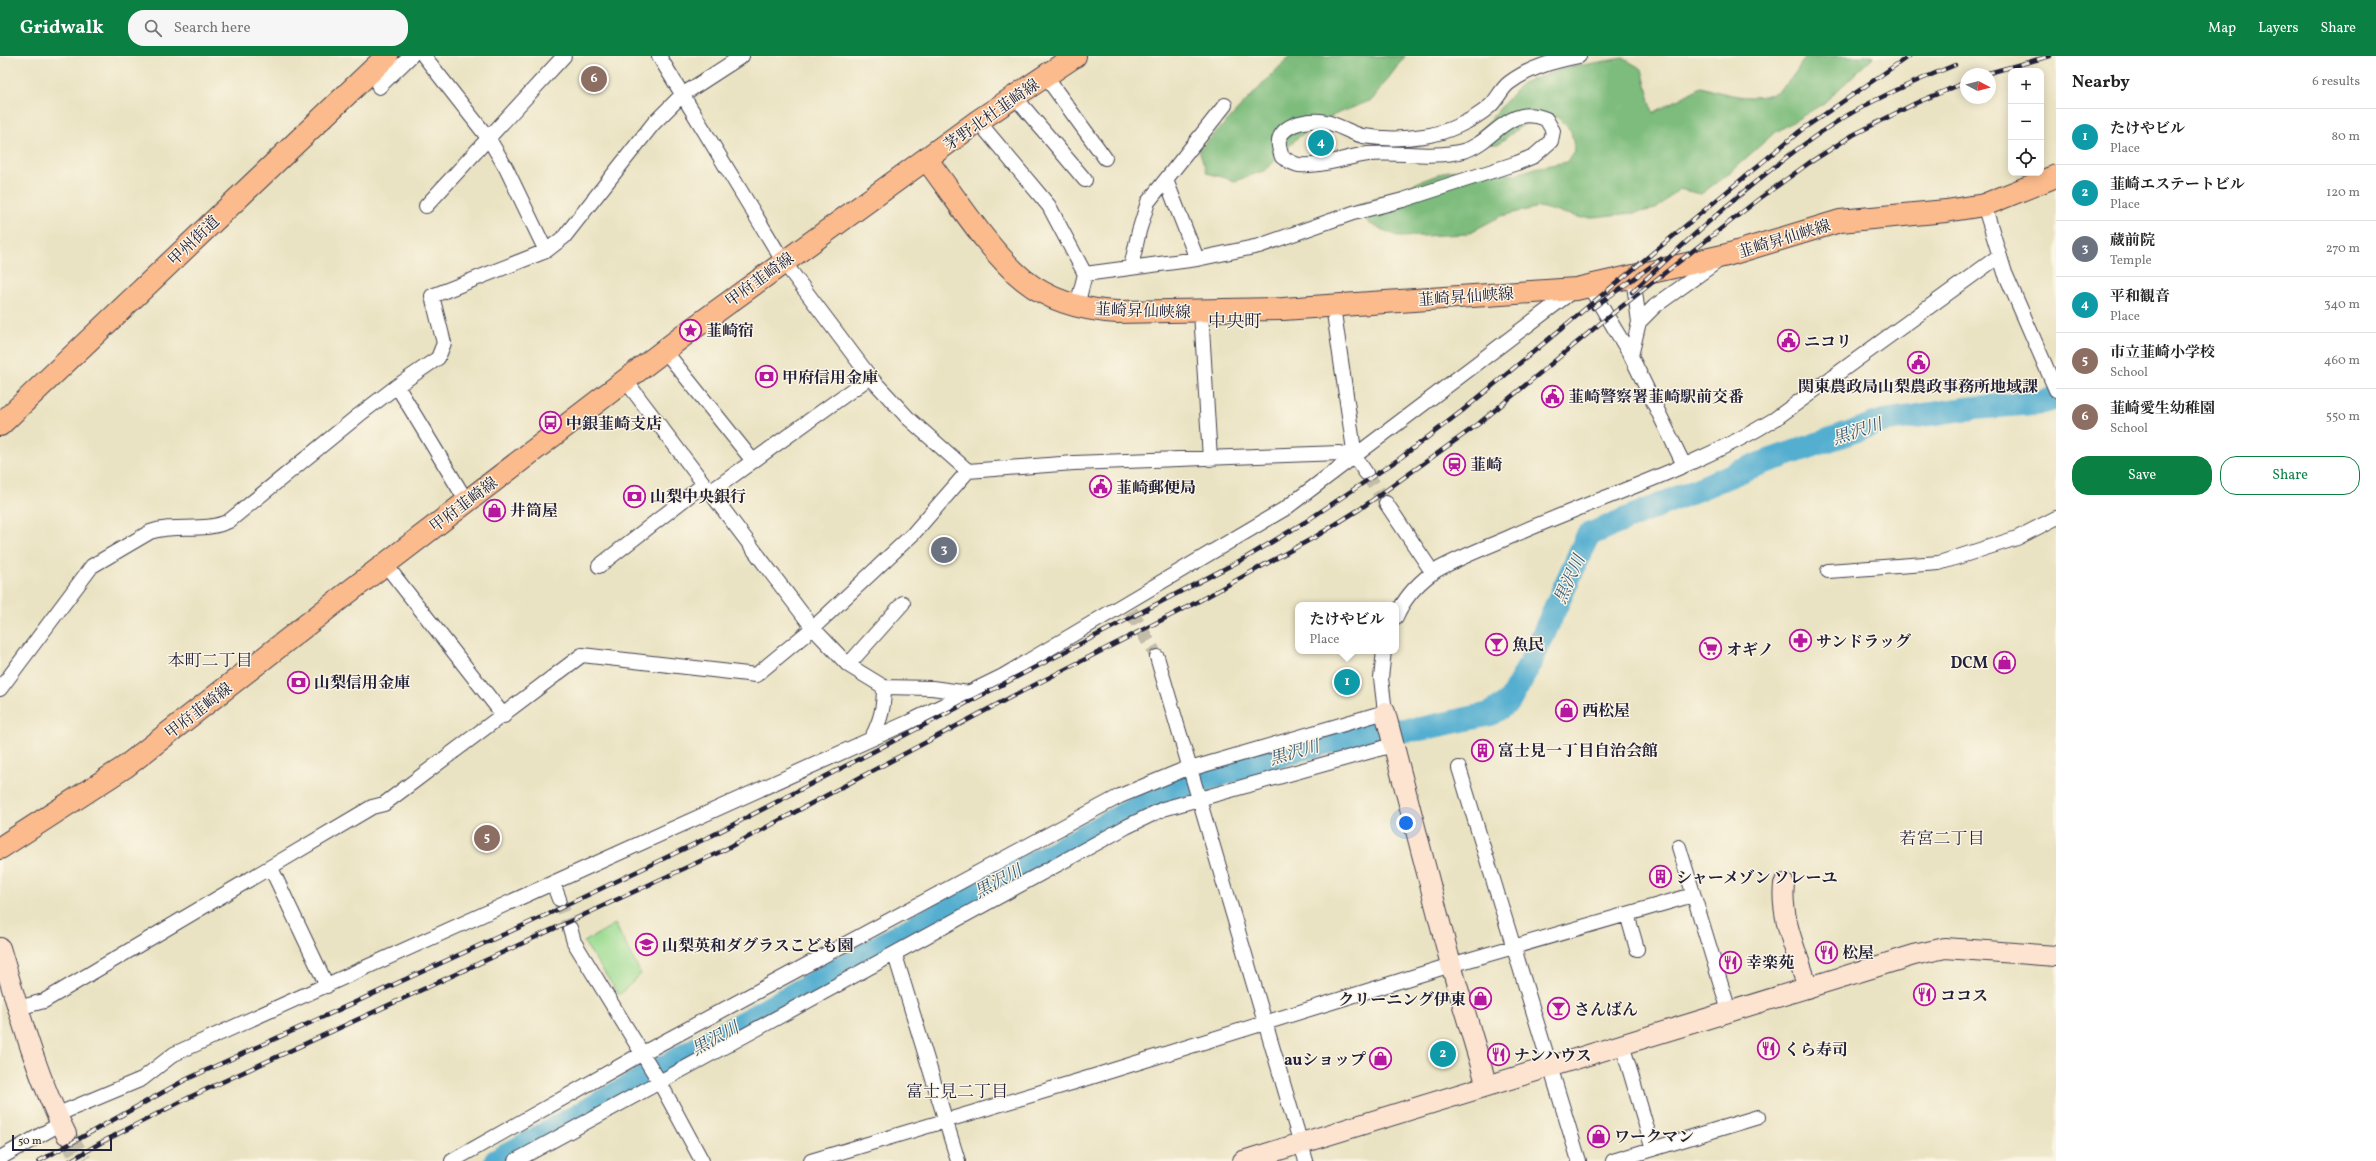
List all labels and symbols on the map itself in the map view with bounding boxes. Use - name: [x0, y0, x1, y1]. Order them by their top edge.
- pin: 6: [581, 64, 607, 94]
- north arrow: [1960, 68, 1996, 104]
- street label: 茅野北杜韮崎線: [940, 75, 1044, 157]
- pin: 4: [1308, 128, 1334, 158]
- street label: 甲州街道: [164, 211, 225, 272]
- street label: 韮崎昇仙峡線: [1735, 215, 1834, 264]
- street label: 甲府韮崎線: [721, 248, 799, 313]
- street label: 韮崎昇仙峡線: [1417, 284, 1515, 312]
- street label: 韮崎昇仙峡線: [1095, 299, 1191, 325]
- district label: 中央町: [1208, 310, 1262, 335]
- place icon: 韮崎宿: [678, 317, 704, 343]
- place label: 韮崎宿: [706, 321, 754, 343]
- public building icon: ニコリ: [1775, 328, 1801, 354]
- place label: ニコリ: [1804, 332, 1852, 354]
- public building icon: 関東農政局山梨農政事務所地域課: [1905, 349, 1931, 375]
- bank icon: 甲府信用金庫: [753, 364, 779, 390]
- place label: 甲府信用金庫: [782, 368, 878, 390]
- place label: 関東農政局山梨農政事務所地域課: [1798, 377, 2038, 399]
- public building icon: 韮崎警察署韮崎駅前交番: [1540, 383, 1566, 409]
- place label: 韮崎警察署韮崎駅前交番: [1568, 387, 1744, 409]
- bus stop icon: 中銀韮崎支店: [538, 410, 564, 436]
- water label: 黒沢川: [1830, 413, 1887, 451]
- place label: 中銀韮崎支店: [566, 414, 662, 436]
- station icon: 韮崎: [1442, 451, 1468, 477]
- place label: 韮崎: [1470, 455, 1503, 477]
- street label: 甲府韮崎線: [426, 473, 503, 538]
- public building icon: 韮崎郵便局: [1087, 474, 1113, 500]
- place label: 韮崎郵便局: [1116, 478, 1196, 500]
- bank icon: 山梨中央銀行: [621, 483, 647, 509]
- place label: 山梨中央銀行: [650, 487, 746, 509]
- shop icon: 井筒屋: [481, 497, 507, 523]
- place label: 井筒屋: [510, 501, 558, 523]
- pin: 3: [931, 535, 957, 565]
- water label: 黒沢川: [1549, 550, 1592, 608]
- pharmacy icon: サンドラッグ: [1788, 628, 1814, 654]
- bar icon: 魚民: [1483, 631, 1509, 657]
- place label: サンドラッグ: [1816, 632, 1911, 654]
- place label: 魚民: [1512, 635, 1544, 657]
- supermarket icon: オギノ: [1697, 636, 1723, 662]
- place label: オギノ: [1726, 640, 1774, 662]
- shop icon: DCM: [1991, 649, 2017, 675]
- district label: 本町二丁目: [168, 650, 253, 673]
- place label: DCM: [1950, 653, 1989, 675]
- pin: 1: [1334, 667, 1360, 697]
- bank icon: 山梨信用金庫: [285, 669, 311, 695]
- place label: 山梨信用金庫: [314, 673, 410, 695]
- street label: 甲府韮崎線: [161, 678, 238, 745]
- shop icon: 西松屋: [1553, 697, 1579, 723]
- place label: 西松屋: [1582, 701, 1630, 723]
- water label: 黒沢川: [1267, 735, 1324, 772]
- building icon: 富士見一丁目自治会館: [1469, 737, 1495, 763]
- place label: 富士見一丁目自治会館: [1498, 741, 1658, 763]
- your location: [1396, 813, 1416, 833]
- pin: 5: [474, 823, 500, 853]
- district label: 若宮二丁目: [1900, 828, 1985, 851]
- water label: 黒沢川: [971, 859, 1028, 904]
- building icon: シャーメゾン ソレーユ: [1647, 864, 1673, 890]
- place label: シャーメゾン ソレーユ: [1676, 868, 1838, 890]
- school or university icon: 山梨英和ダグラスこども園: [633, 932, 659, 958]
- place label: 山梨英和ダグラスこども園: [662, 936, 854, 958]
- restaurant icon: 松屋: [1814, 939, 1840, 965]
- place label: 松屋: [1842, 943, 1874, 965]
- restaurant icon: 幸楽苑: [1718, 949, 1744, 975]
- place label: 幸楽苑: [1746, 953, 1795, 975]
- restaurant icon: ココス: [1912, 982, 1938, 1008]
- shop icon: クリーニング伊東: [1468, 986, 1494, 1012]
- place label: ココス: [1940, 986, 1988, 1008]
- place label: クリーニング伊東: [1338, 990, 1466, 1012]
- bar icon: さんばん: [1545, 996, 1571, 1022]
- place label: さんばん: [1574, 1000, 1638, 1022]
- water label: 黒沢川: [688, 1016, 745, 1062]
- restaurant icon: くら寿司: [1755, 1036, 1781, 1062]
- pin: 2: [1430, 1039, 1456, 1069]
- place label: くら寿司: [1784, 1040, 1848, 1062]
- restaurant icon: ナンハウス: [1485, 1042, 1511, 1068]
- shop icon: auショップ: [1368, 1046, 1394, 1072]
- place label: ナンハウス: [1514, 1046, 1592, 1068]
- place label: auショップ: [1284, 1050, 1366, 1072]
- district label: 富士見二丁目: [906, 1081, 1008, 1104]
- shop icon: ワークマン: [1585, 1123, 1611, 1149]
- place label: ワークマン: [1614, 1127, 1694, 1149]
- scale bar: [12, 1133, 112, 1152]

